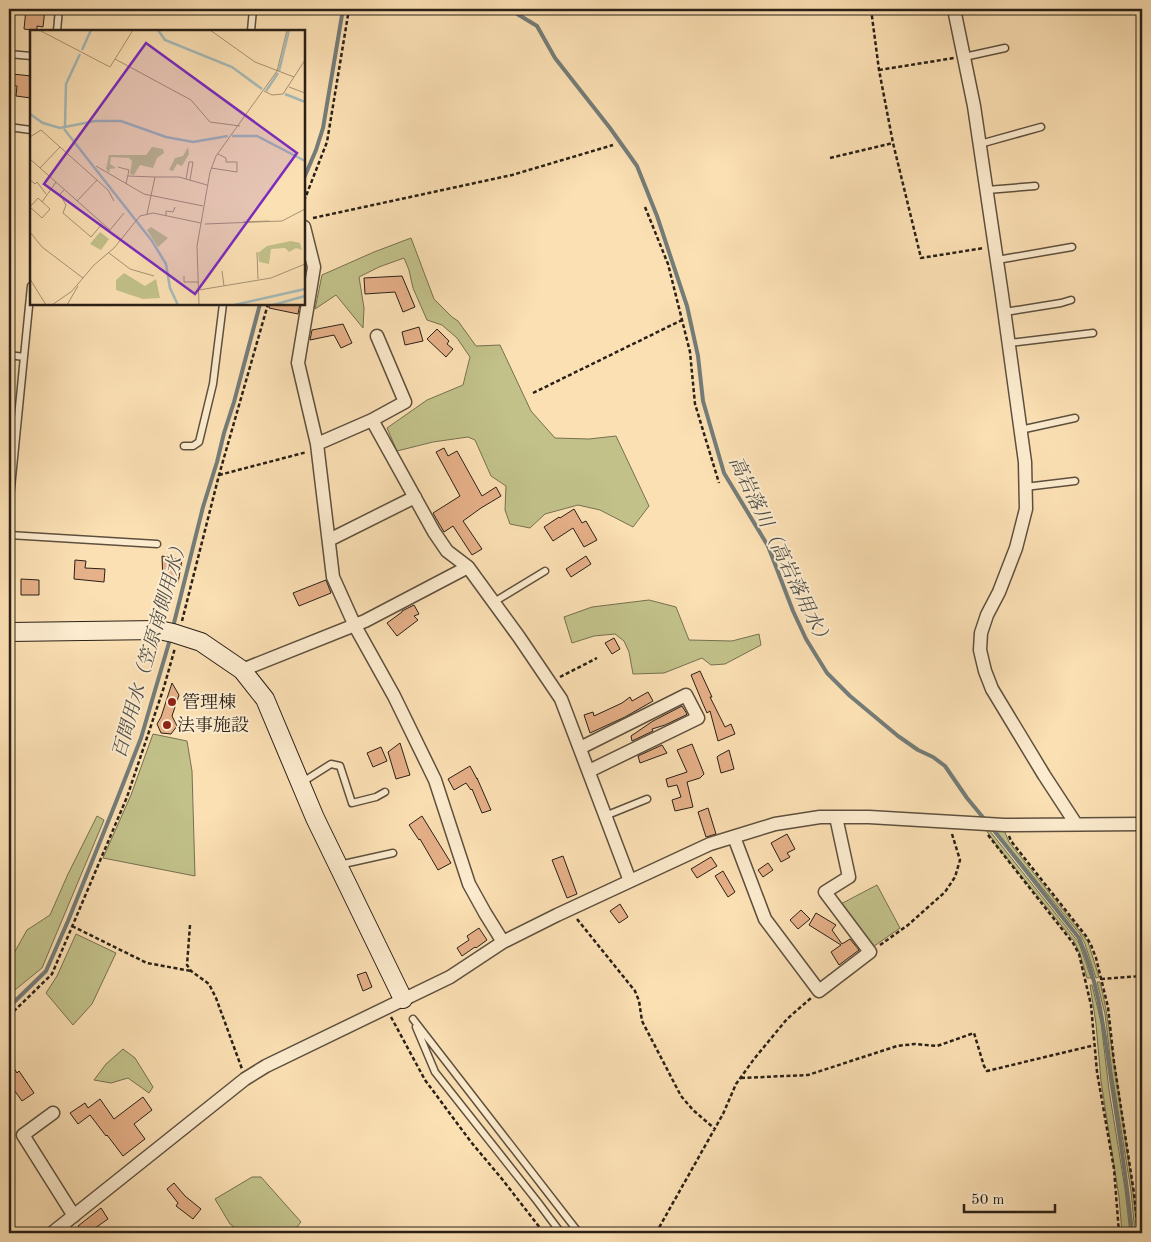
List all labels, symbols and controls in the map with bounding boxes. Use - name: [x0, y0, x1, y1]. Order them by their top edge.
- inset map: [30, 30, 305, 305]
- water label: 高岩落川（高岩落用水）: [724, 453, 836, 650]
- water label: 百間用水（笠原南側用水）: [108, 536, 192, 761]
- place label: 管理棟: [182, 692, 236, 712]
- marker: 管理棟: [166, 696, 178, 708]
- place label: 法事施設: [177, 715, 249, 735]
- marker: 法事施設: [161, 719, 173, 731]
- scale bar: [964, 1182, 1055, 1214]
- text: 50 m: [971, 1193, 1005, 1208]

